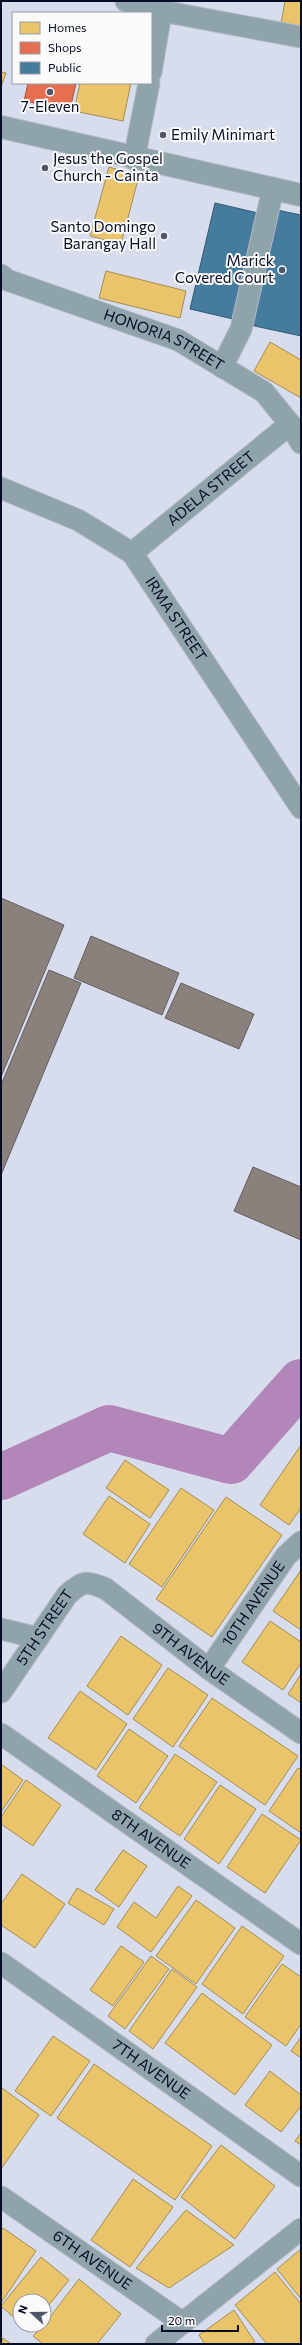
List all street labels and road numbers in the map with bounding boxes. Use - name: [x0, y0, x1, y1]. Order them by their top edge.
- street label: HONORIA STREET: [102, 305, 228, 374]
- street label: ADELA STREET: [163, 446, 258, 529]
- street label: IRMA STREET: [142, 573, 211, 665]
- street label: 10TH AVENUE: [217, 1557, 288, 1649]
- street label: 5TH STREET: [12, 1585, 76, 1668]
- street label: 9TH AVENUE: [149, 1618, 233, 1688]
- street label: 8TH AVENUE: [109, 1804, 194, 1872]
- street label: 7TH AVENUE: [109, 2035, 194, 2103]
- street label: 6TH AVENUE: [50, 2226, 136, 2293]

